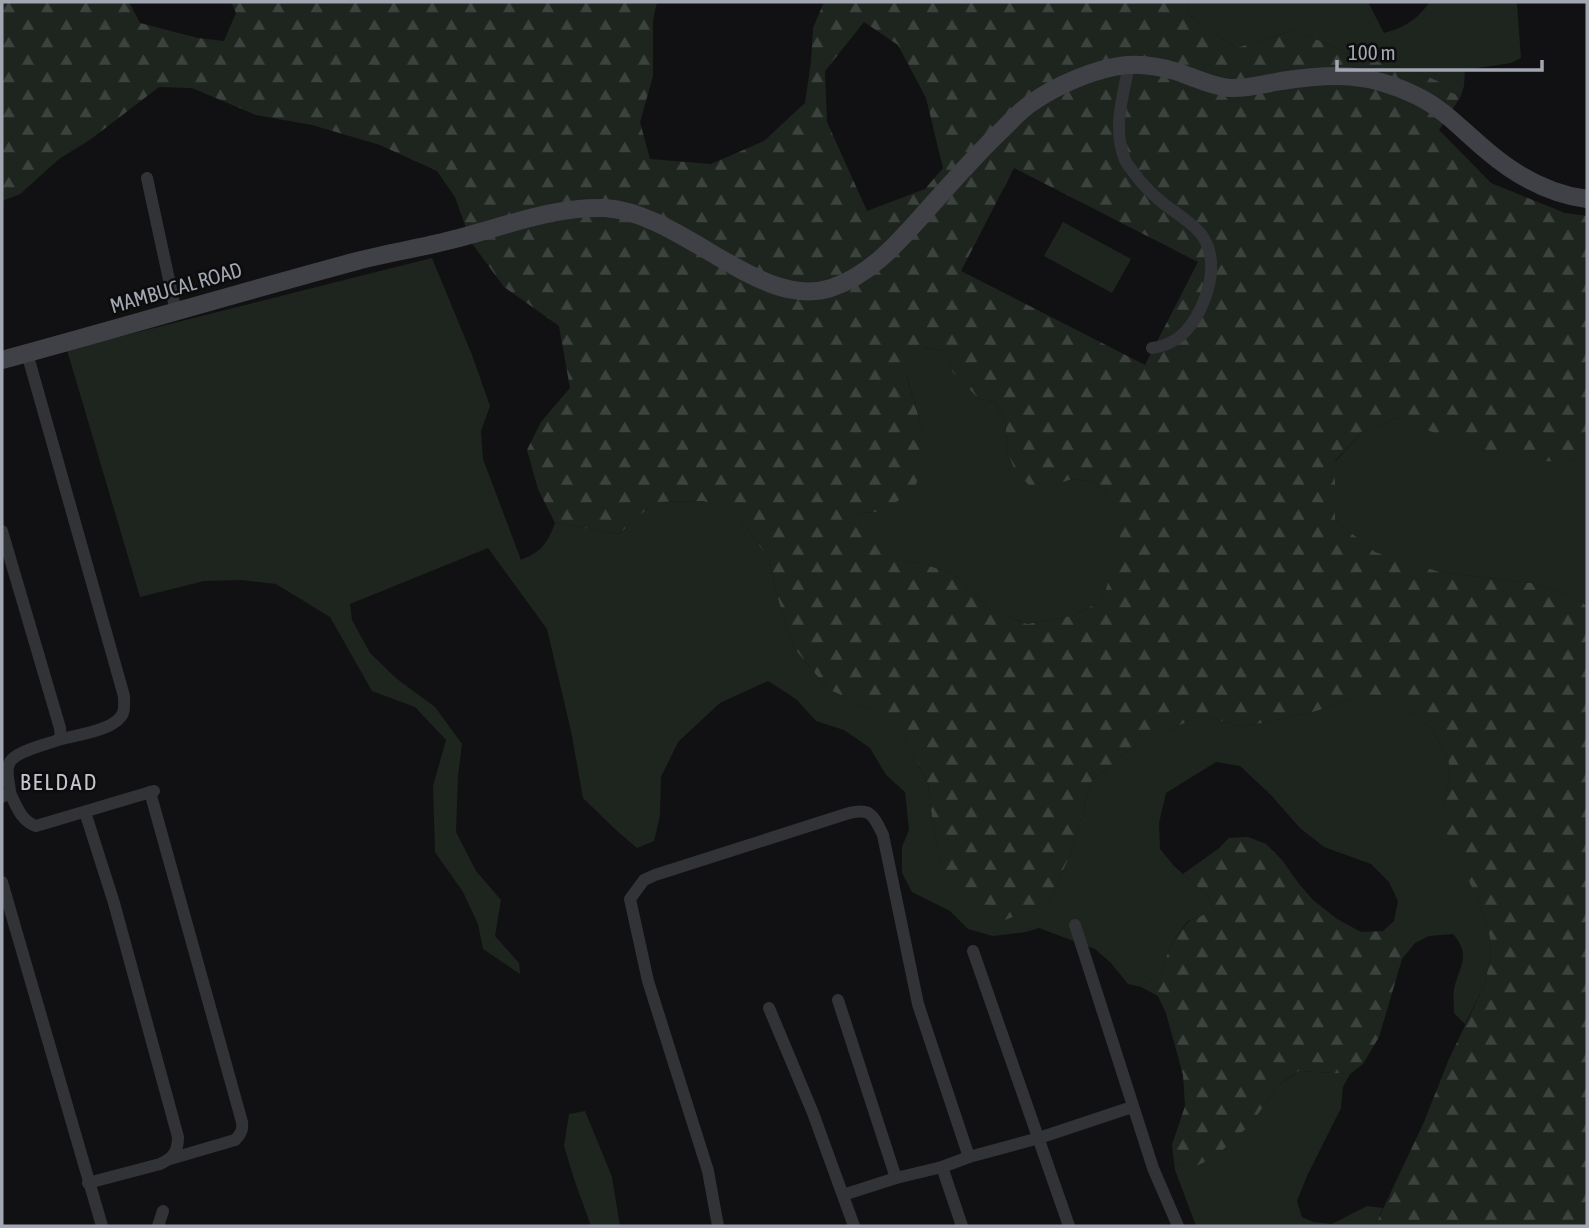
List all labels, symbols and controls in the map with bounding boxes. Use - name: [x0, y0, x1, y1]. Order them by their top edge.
- scale bar: [1337, 28, 1542, 72]
- text: 100 m: [1348, 40, 1396, 64]
- street label: MAMBUCAL ROAD: [107, 257, 244, 317]
- district label: BELDAD: [20, 769, 98, 795]

